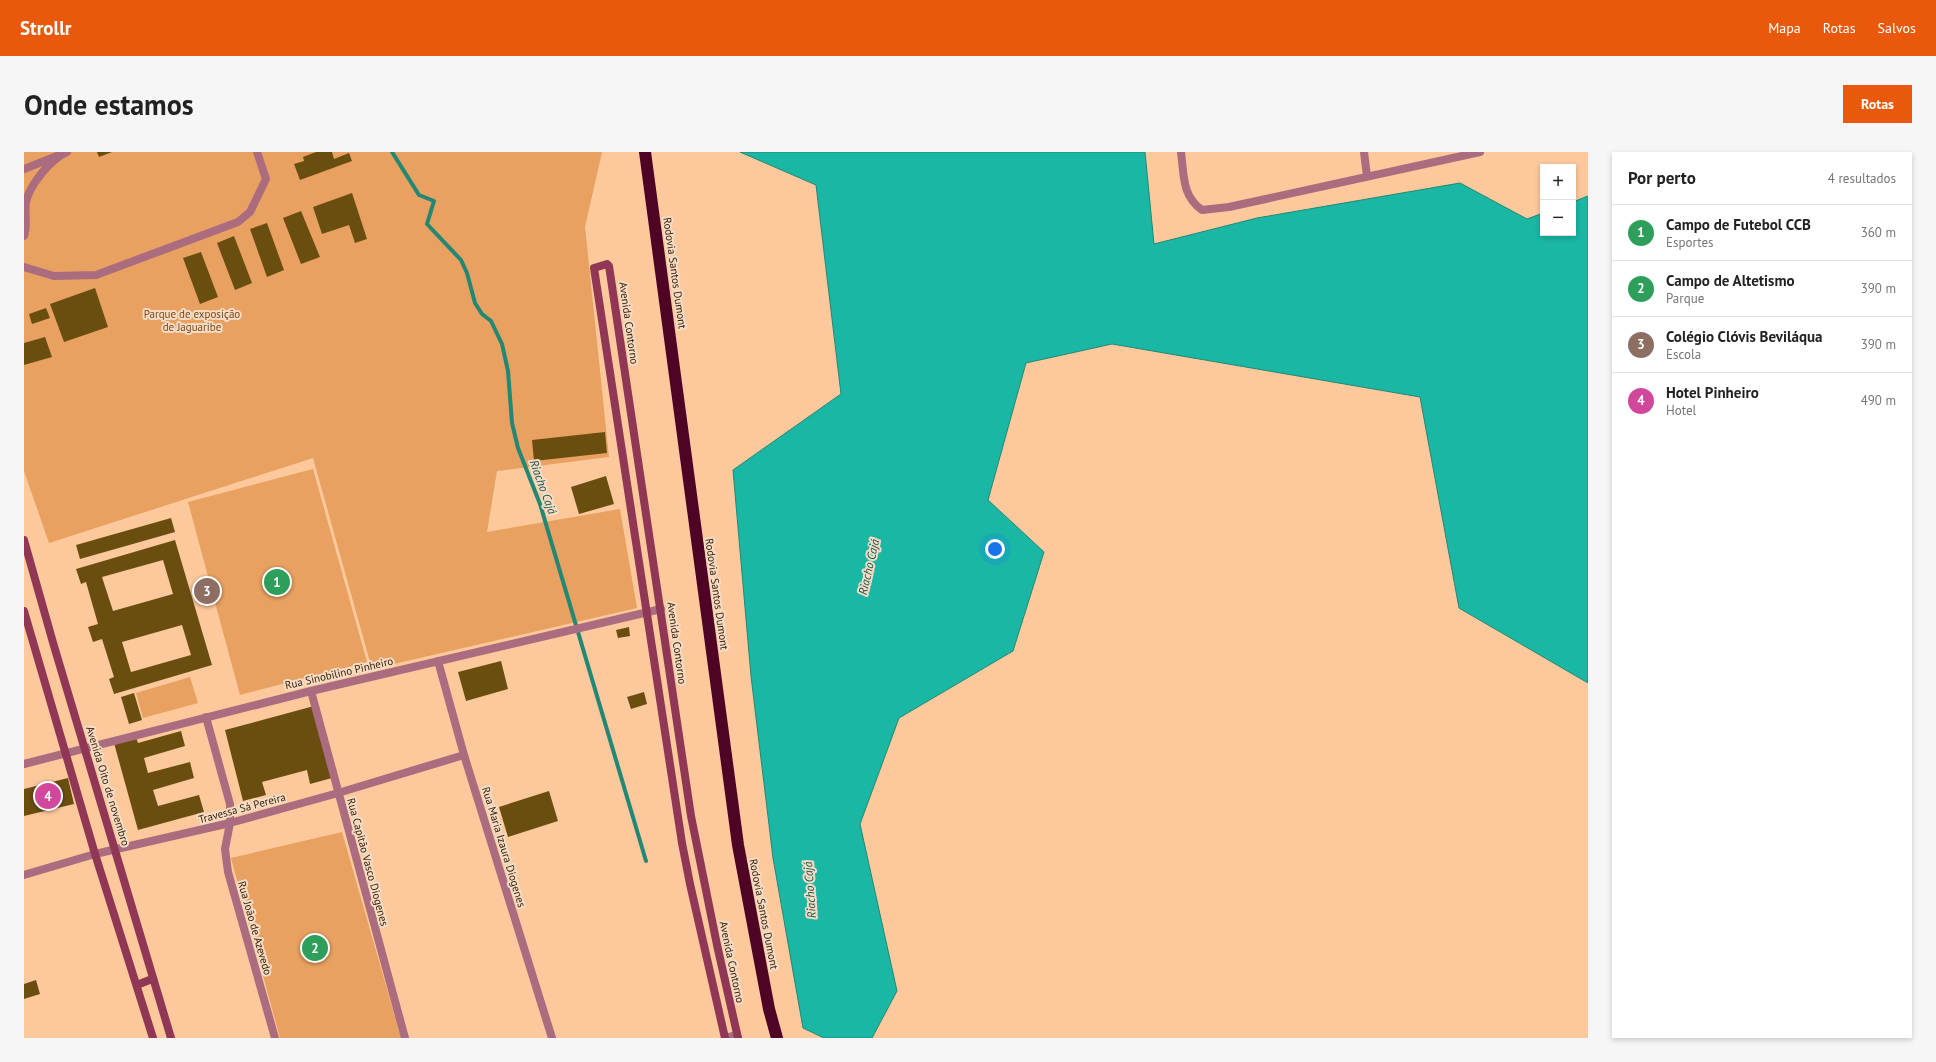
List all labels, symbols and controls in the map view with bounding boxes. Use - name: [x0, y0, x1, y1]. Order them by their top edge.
- text: Strollr: [20, 16, 71, 40]
- text: Mapa: [1768, 19, 1801, 37]
- text: Rotas: [1823, 19, 1856, 37]
- text: Salvos: [1878, 19, 1916, 37]
- button: Rotas: [1843, 85, 1912, 123]
- text: Onde estamos: [24, 86, 194, 123]
- map controls: [1540, 164, 1576, 236]
- button: +: [1540, 164, 1576, 200]
- text: Por perto: [1628, 167, 1696, 189]
- text: 4 resultados: [1828, 170, 1896, 187]
- button: −: [1540, 200, 1576, 236]
- text: Campo de Futebol CCB: [1666, 215, 1811, 234]
- street label: Rodovia Santos Dumont: [660, 216, 690, 330]
- text: 1: [1637, 224, 1645, 241]
- text: 360 m: [1861, 224, 1896, 241]
- text: Esportes: [1666, 234, 1714, 251]
- text: Campo de Altetismo: [1666, 271, 1795, 290]
- text: 2: [1637, 280, 1645, 297]
- text: 390 m: [1861, 280, 1896, 297]
- street label: Avenida Contorno: [616, 281, 642, 365]
- text: Parque: [1666, 290, 1704, 307]
- park label: Parque de exposição de Jaguaribe: [144, 307, 240, 334]
- text: Colégio Clóvis Beviláqua: [1666, 327, 1822, 346]
- text: 3: [1637, 336, 1645, 353]
- text: 390 m: [1861, 336, 1896, 353]
- text: Escola: [1666, 346, 1701, 363]
- text: Hotel Pinheiro: [1666, 383, 1759, 402]
- text: 4: [1637, 392, 1645, 409]
- text: 490 m: [1861, 392, 1896, 409]
- text: Hotel: [1666, 402, 1696, 419]
- water label: Riacho Cajá: [527, 458, 560, 516]
- street label: Rodovia Santos Dumont: [702, 537, 732, 651]
- water label: Riacho Cajá: [855, 537, 882, 596]
- your location: [985, 539, 1005, 559]
- pin: 1: [264, 567, 290, 597]
- pin: 3: [194, 576, 220, 606]
- street label: Avenida Contorno: [664, 601, 690, 685]
- street label: Rua Sinobilino Pinheiro: [284, 654, 395, 692]
- street label: Avenida Oito de novembro: [83, 724, 133, 848]
- pin: 4: [35, 781, 61, 811]
- street label: Rua Maria Izaura Diogenes: [479, 785, 529, 909]
- street label: Travessa Sá Pereira: [197, 790, 287, 826]
- street label: Rua Capitão Vasco Diogenes: [344, 796, 392, 928]
- street label: Rodovia Santos Dumont: [746, 858, 782, 971]
- water label: Riacho Cajá: [800, 861, 819, 919]
- street label: Rua João de Azevedo: [235, 879, 275, 977]
- street label: Avenida Contorno: [717, 920, 748, 1004]
- pin: 2: [302, 933, 328, 963]

